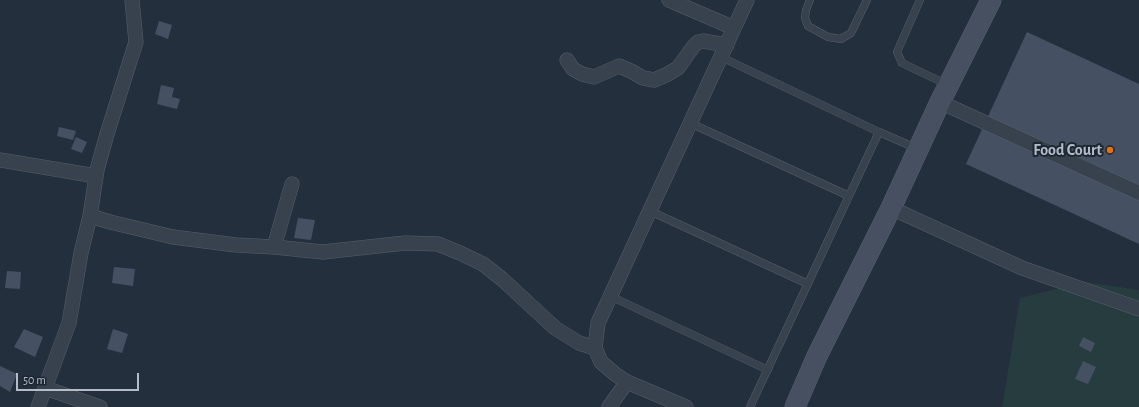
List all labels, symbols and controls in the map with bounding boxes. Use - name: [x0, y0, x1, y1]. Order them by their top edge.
- place label: Food Court: [1033, 140, 1102, 160]
- marker: Food Court: [1105, 145, 1115, 155]
- scale bar: [18, 365, 141, 391]
- text: 50 m: [23, 374, 46, 386]

